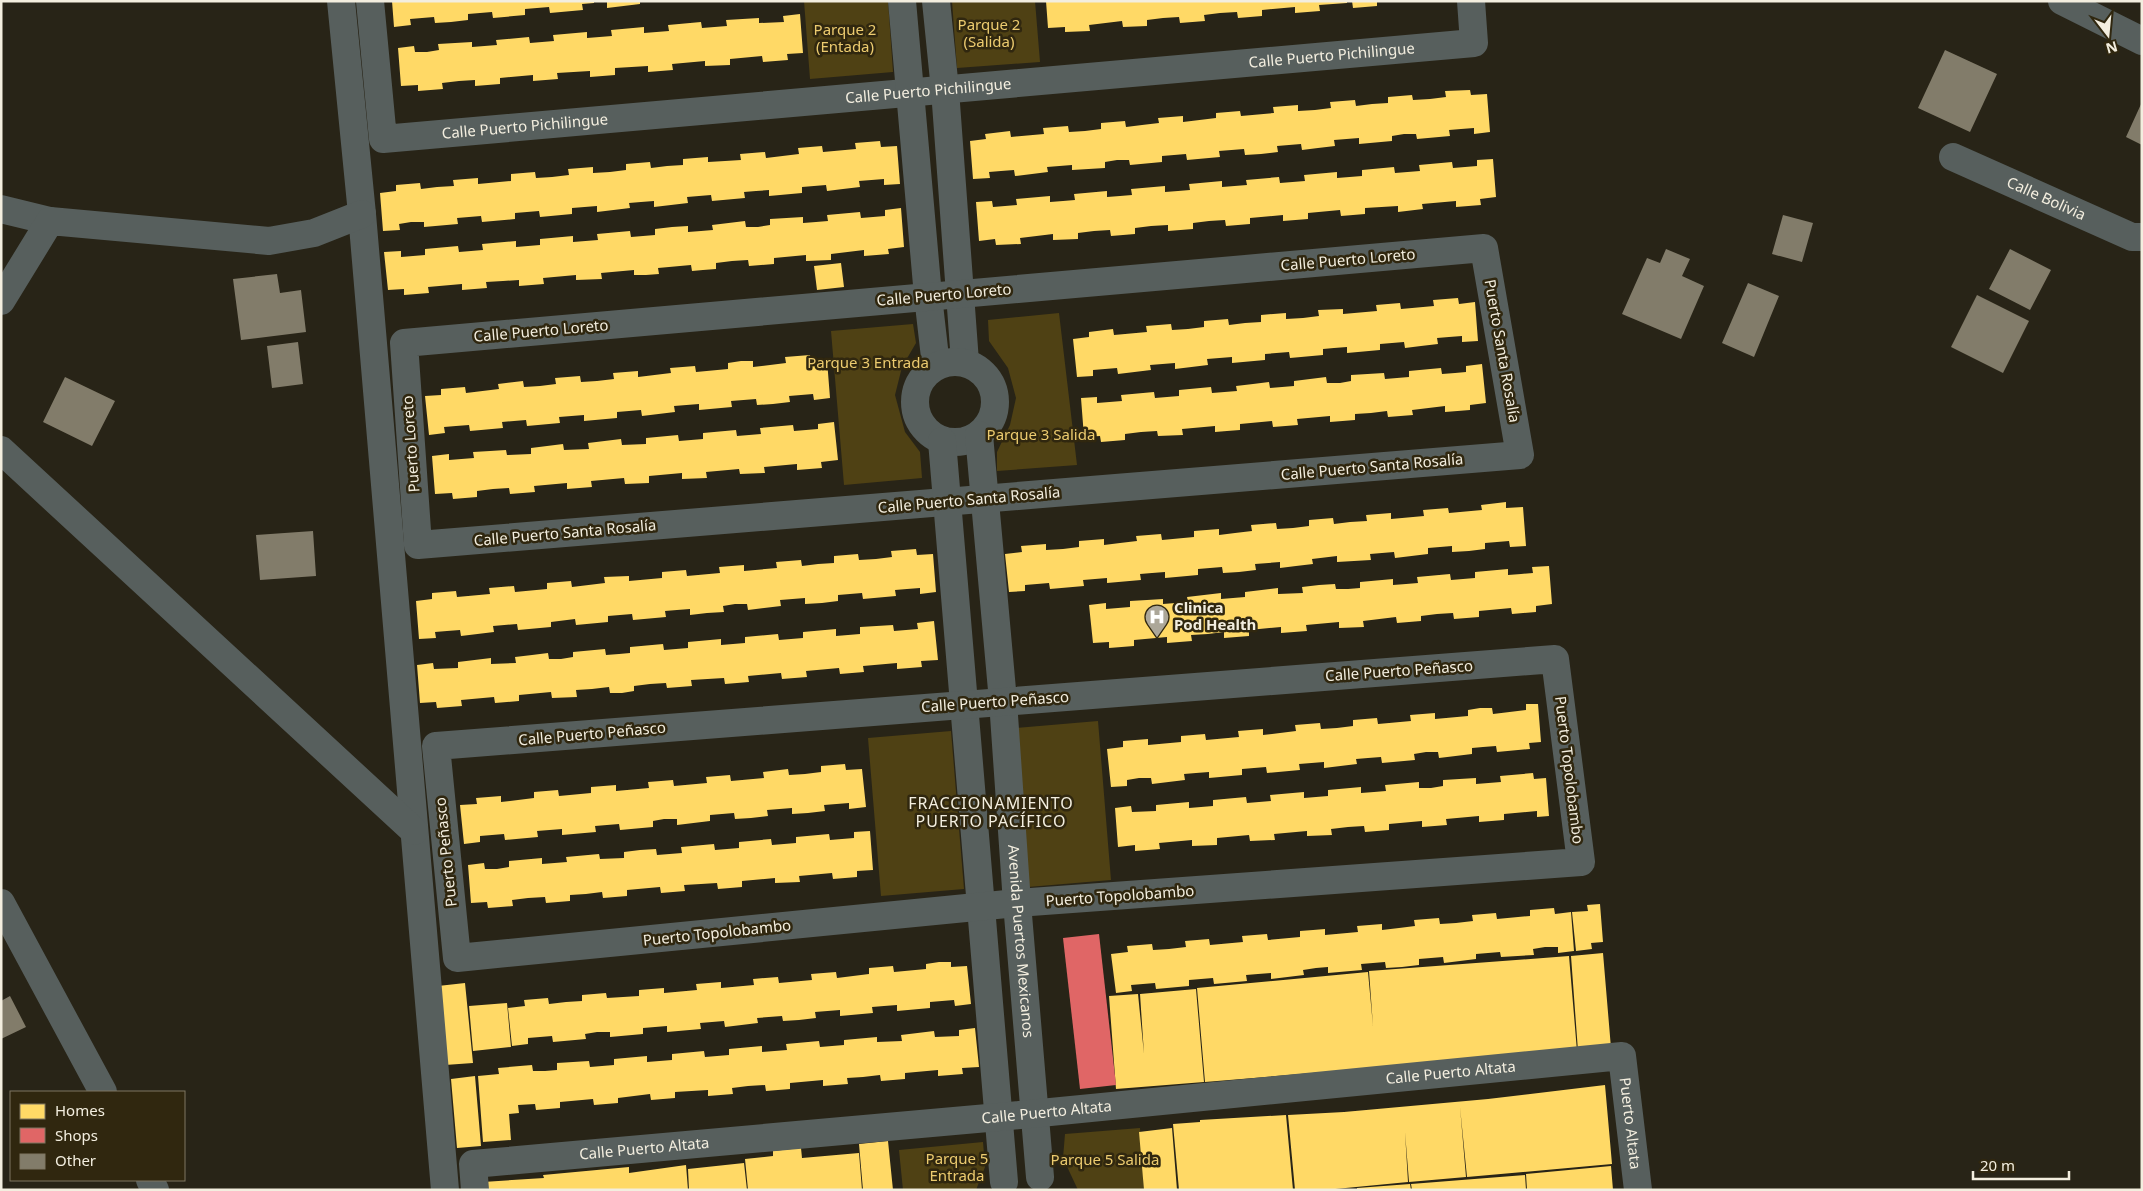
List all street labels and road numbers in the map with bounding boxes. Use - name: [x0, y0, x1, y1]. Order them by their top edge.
- street label: Calle Puerto Pichilingue: [1248, 37, 1416, 72]
- street label: Calle Puerto Pichilingue: [844, 73, 1012, 107]
- street label: Calle Puerto Pichilingue: [441, 108, 609, 143]
- street label: Calle Bolivia: [2004, 171, 2089, 224]
- street label: Calle Puerto Loreto: [1280, 243, 1416, 275]
- street label: Calle Puerto Loreto: [876, 278, 1012, 310]
- street label: Puerto Santa Rosalía: [1481, 278, 1525, 424]
- street label: Calle Puerto Loreto: [473, 314, 609, 346]
- street label: Puerto Loreto: [397, 395, 423, 493]
- street label: Calle Puerto Santa Rosalía: [1280, 448, 1464, 484]
- street label: Calle Puerto Santa Rosalía: [877, 481, 1061, 517]
- street label: Calle Puerto Santa Rosalía: [473, 514, 657, 550]
- street label: Calle Puerto Peñasco: [1324, 655, 1473, 685]
- street label: Calle Puerto Peñasco: [920, 686, 1069, 716]
- street label: Puerto Topolobambo: [1551, 695, 1589, 845]
- street label: Calle Puerto Peñasco: [517, 717, 667, 749]
- street label: Puerto Peñasco: [429, 796, 461, 908]
- street label: Avenida Puertos Mexicanos: [1004, 844, 1039, 1039]
- street label: Puerto Topolobambo: [1045, 880, 1195, 910]
- street label: Puerto Topolobambo: [642, 914, 792, 950]
- street label: Calle Puerto Altata: [1385, 1055, 1517, 1088]
- street label: Puerto Altata: [1616, 1076, 1646, 1170]
- street label: Calle Puerto Altata: [981, 1095, 1112, 1128]
- street label: Calle Puerto Altata: [578, 1132, 710, 1163]

